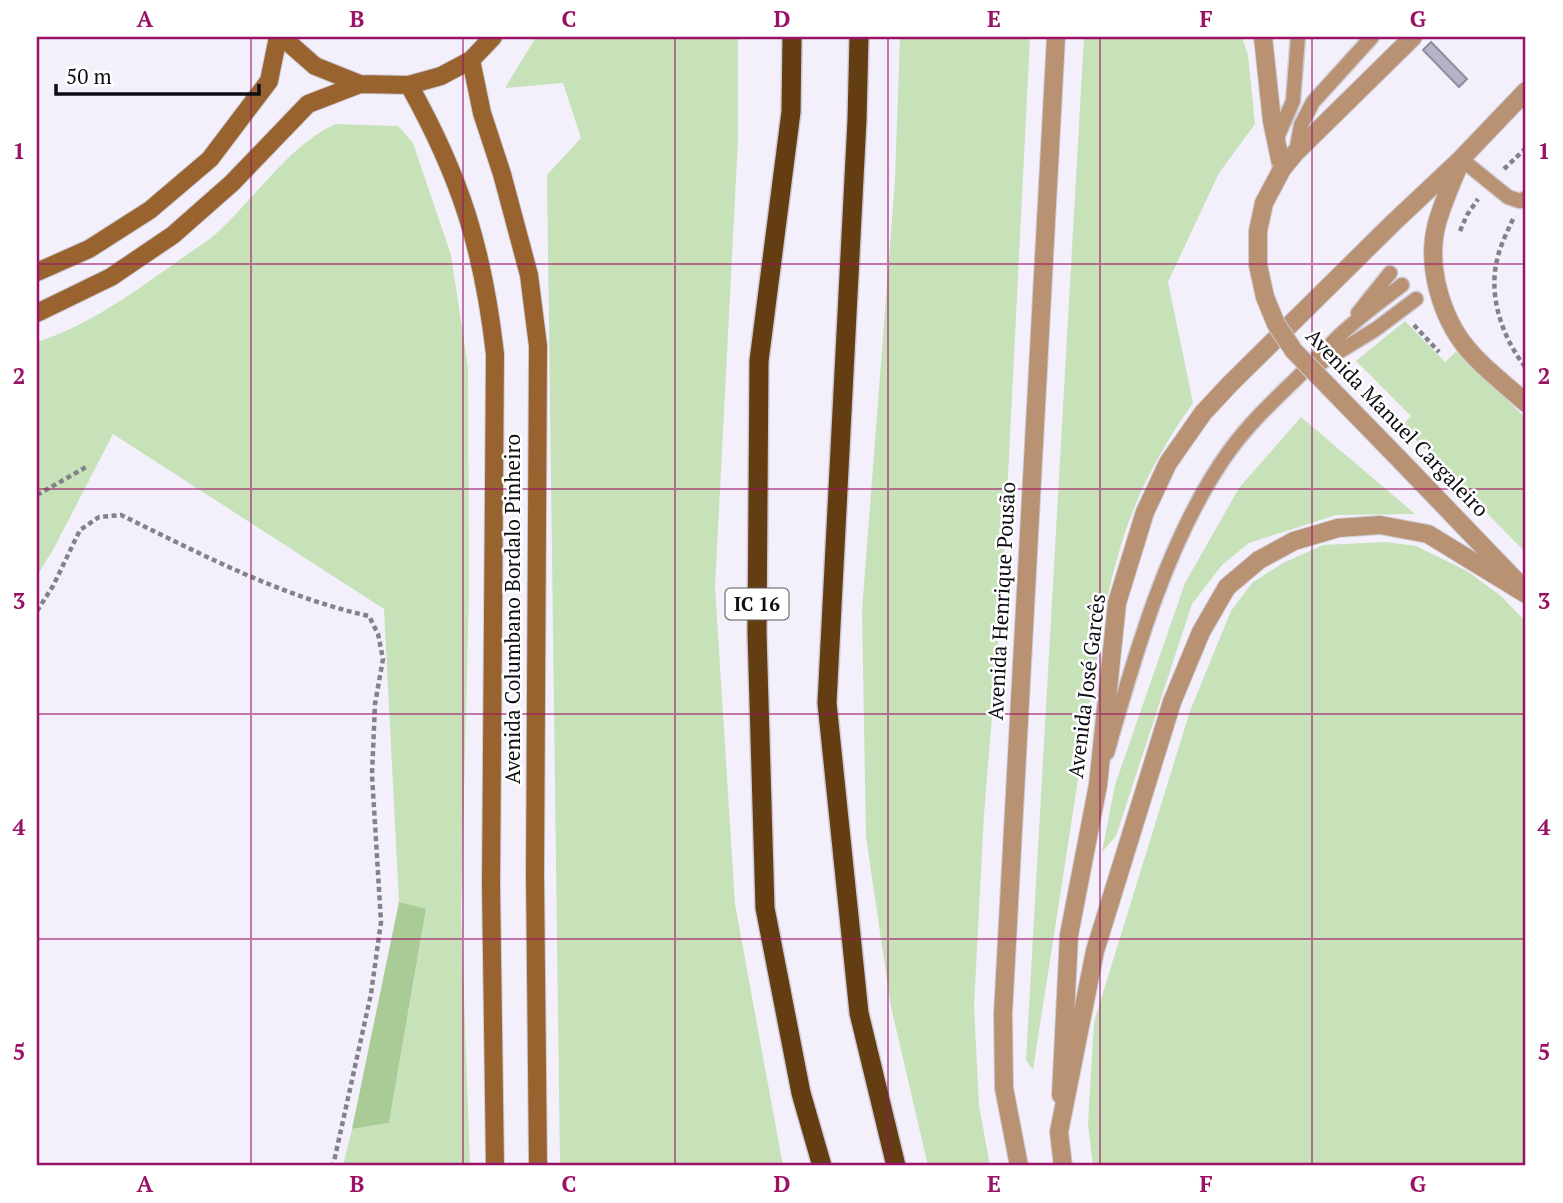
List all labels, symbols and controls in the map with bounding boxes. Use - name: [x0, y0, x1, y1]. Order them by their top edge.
- text: A: [137, 3, 154, 34]
- text: B: [350, 3, 365, 34]
- text: C: [562, 3, 577, 34]
- text: D: [774, 3, 791, 34]
- text: E: [987, 3, 1001, 34]
- text: F: [1199, 3, 1213, 34]
- text: G: [1410, 3, 1427, 34]
- scale bar: [56, 52, 259, 96]
- text: 50 m: [66, 62, 112, 90]
- text: 1: [13, 135, 26, 166]
- text: 1: [1538, 135, 1551, 166]
- street label: Avenida Manuel Cargaleiro: [1300, 322, 1495, 523]
- text: 2: [13, 360, 26, 391]
- text: 2: [1538, 360, 1551, 391]
- street label: Avenida Columbano Bordalo Pinheiro: [498, 434, 526, 784]
- street label: Avenida Henrique Pousão: [981, 481, 1021, 721]
- text: 3: [13, 585, 26, 616]
- text: 3: [1538, 585, 1551, 616]
- road number: IC 16: [726, 589, 788, 620]
- street label: Avenida José Garcês: [1061, 592, 1111, 780]
- text: 4: [13, 811, 26, 842]
- text: 4: [1538, 811, 1551, 842]
- text: 5: [13, 1036, 26, 1067]
- text: 5: [1538, 1036, 1551, 1067]
- text: A: [137, 1168, 154, 1199]
- text: B: [350, 1168, 365, 1199]
- text: C: [562, 1168, 577, 1199]
- text: D: [774, 1168, 791, 1199]
- text: E: [987, 1168, 1001, 1199]
- text: F: [1199, 1168, 1213, 1199]
- text: G: [1410, 1168, 1427, 1199]

